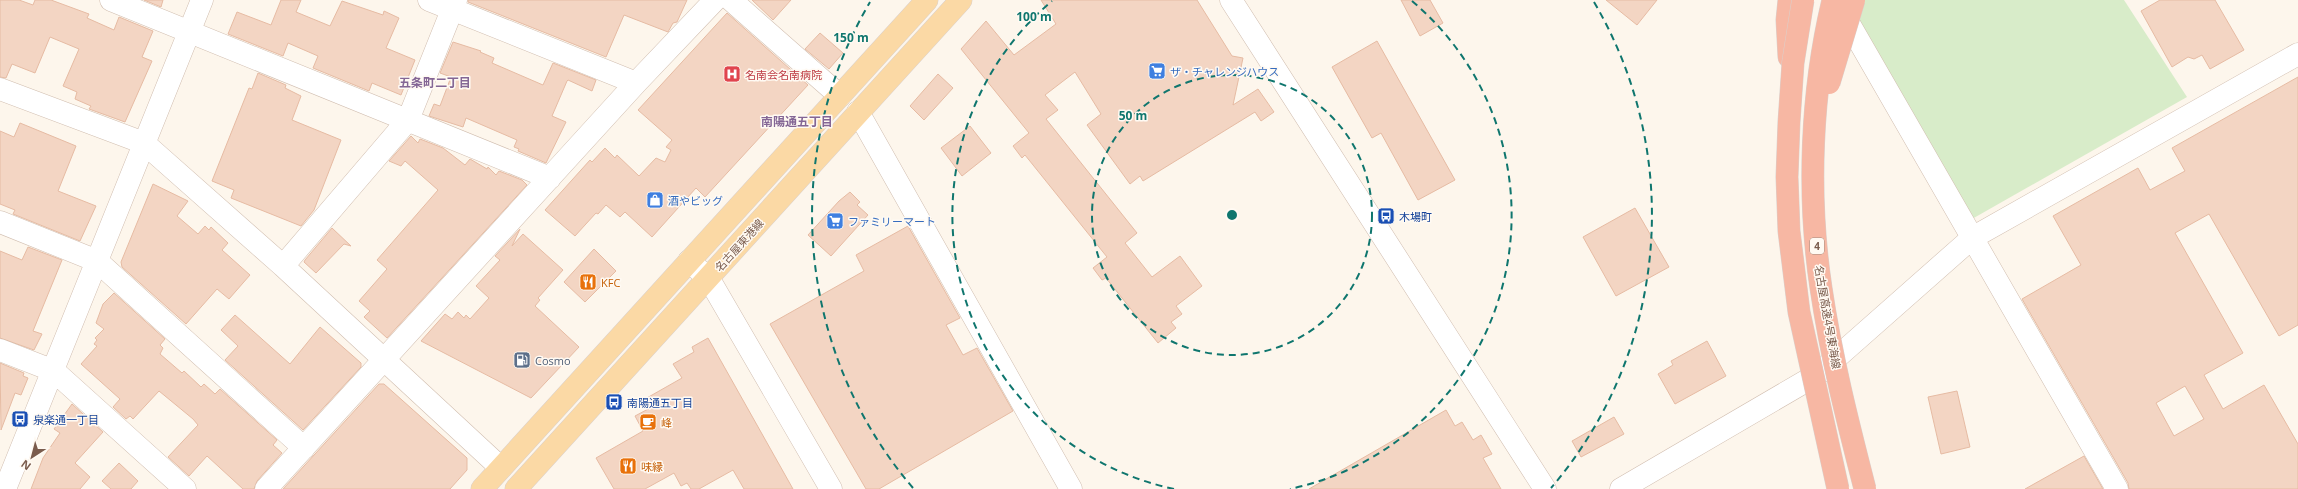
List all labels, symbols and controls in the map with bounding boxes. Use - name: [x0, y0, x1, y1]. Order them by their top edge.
- text: 100 m: [1016, 8, 1052, 25]
- text: 150 m: [833, 29, 869, 46]
- supermarket icon: ザ・チャレンジハウス: [1147, 61, 1167, 81]
- hospital icon: 名南会名南病院: [722, 64, 742, 84]
- place label: ザ・チャレンジハウス: [1170, 64, 1279, 79]
- place label: 名南会名南病院: [745, 67, 822, 82]
- district label: 五条町二丁目: [399, 74, 471, 91]
- text: 50 m: [1119, 107, 1147, 124]
- district label: 南陽通五丁目: [761, 113, 833, 130]
- shop icon: 酒やビッグ: [645, 190, 665, 210]
- place label: 酒やビッグ: [668, 193, 723, 208]
- bus stop icon: 木場町: [1376, 206, 1396, 226]
- centre of rings: [1225, 208, 1239, 222]
- place label: 木場町: [1399, 209, 1432, 224]
- supermarket icon: ファミリーマート: [825, 211, 845, 231]
- place label: ファミリーマート: [848, 214, 936, 229]
- street label: 名古屋東港線: [711, 215, 767, 275]
- road number: 4: [1810, 238, 1824, 254]
- street label: 名古屋高速4号東海線: [1811, 264, 1845, 370]
- restaurant icon: KFC: [578, 272, 598, 292]
- place label: KFC: [601, 275, 620, 290]
- fuel station icon: Cosmo: [512, 350, 532, 370]
- place label: Cosmo: [535, 353, 571, 368]
- bus stop icon: 南陽通五丁目: [604, 392, 624, 412]
- place label: 南陽通五丁目: [627, 395, 693, 410]
- bus stop icon: 泉楽通一丁目: [10, 409, 30, 429]
- place label: 泉楽通一丁目: [33, 412, 99, 427]
- cafe icon: 峰: [638, 412, 658, 432]
- place label: 峰: [661, 415, 672, 430]
- north arrow: [12, 437, 52, 477]
- restaurant icon: 味縁: [618, 456, 638, 476]
- text: N: [18, 457, 34, 474]
- place label: 味縁: [641, 459, 663, 474]

